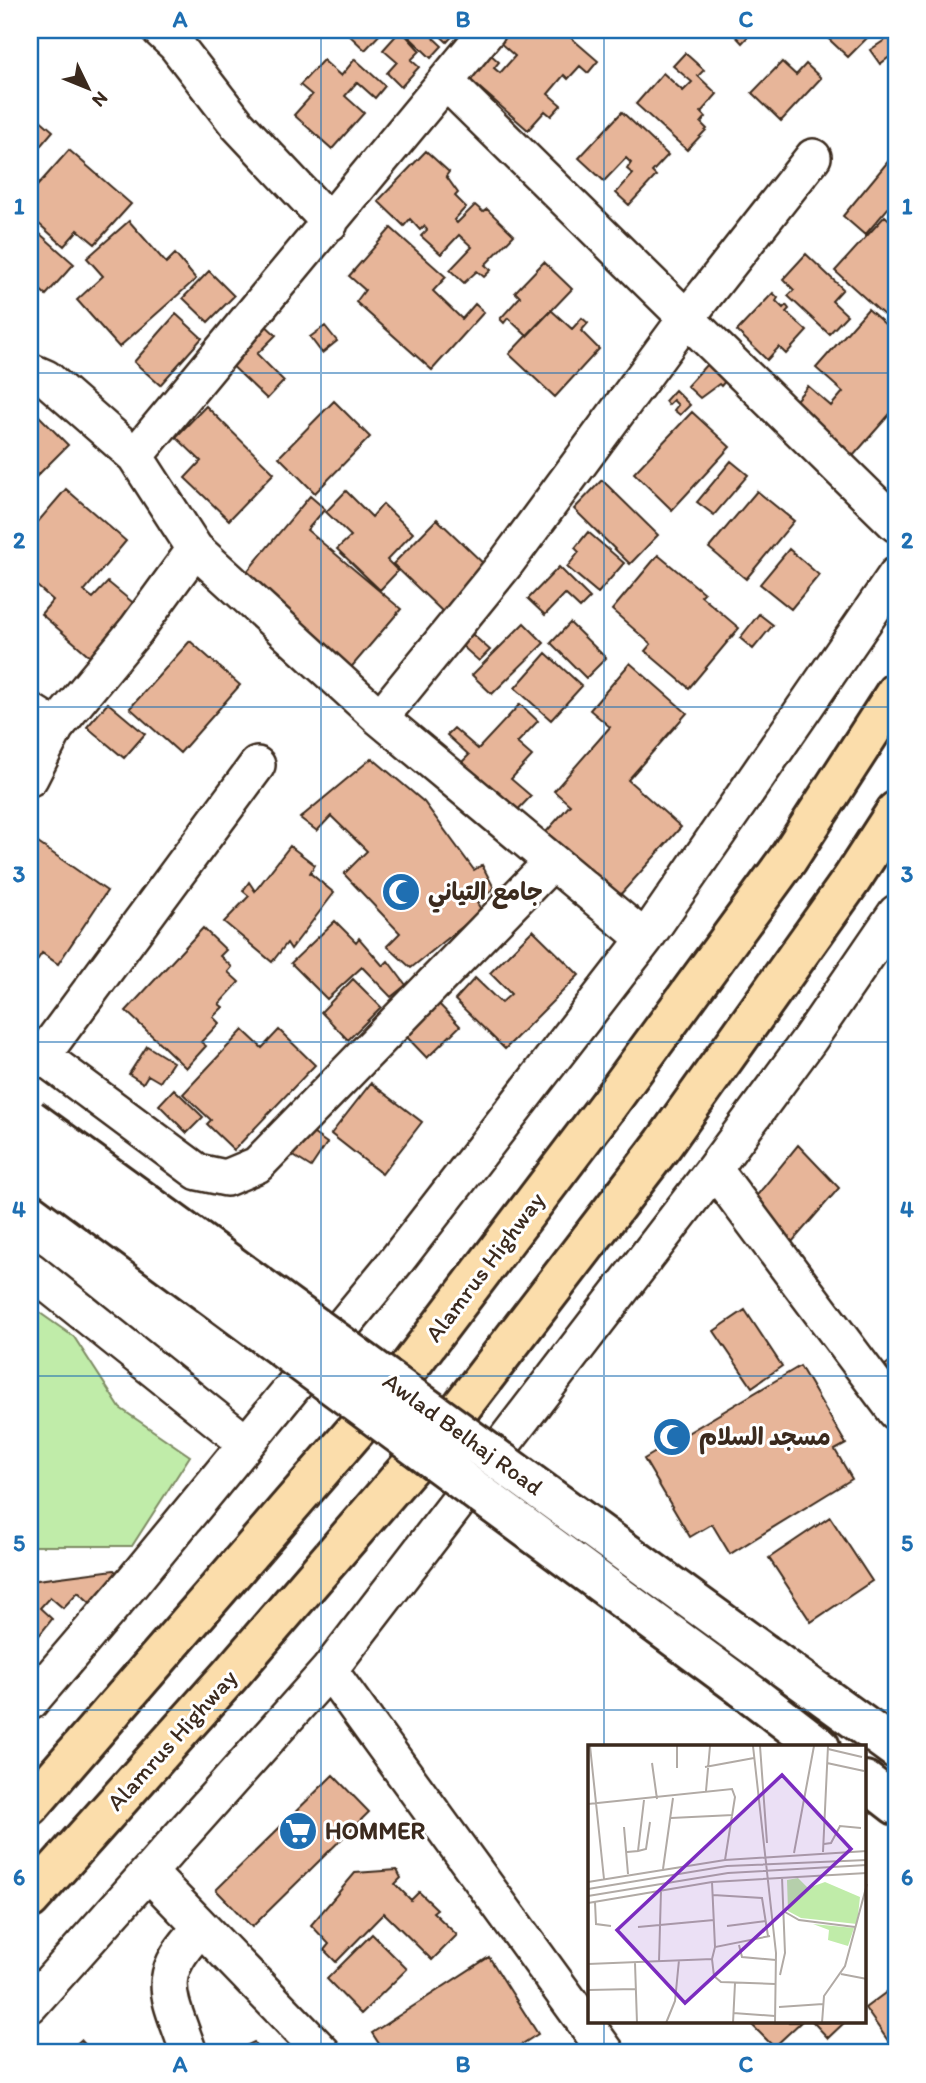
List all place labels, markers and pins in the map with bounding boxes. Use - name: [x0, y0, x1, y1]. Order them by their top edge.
- mosque icon: جامع التياني: [380, 871, 422, 913]
- place label: جامع التياني: [428, 877, 543, 913]
- mosque icon: مسجد السلام: [651, 1416, 693, 1458]
- place label: مسجد السلام: [699, 1422, 831, 1455]
- supermarket icon: HOMMER: [277, 1810, 319, 1852]
- place label: HOMMER: [325, 1816, 426, 1845]

